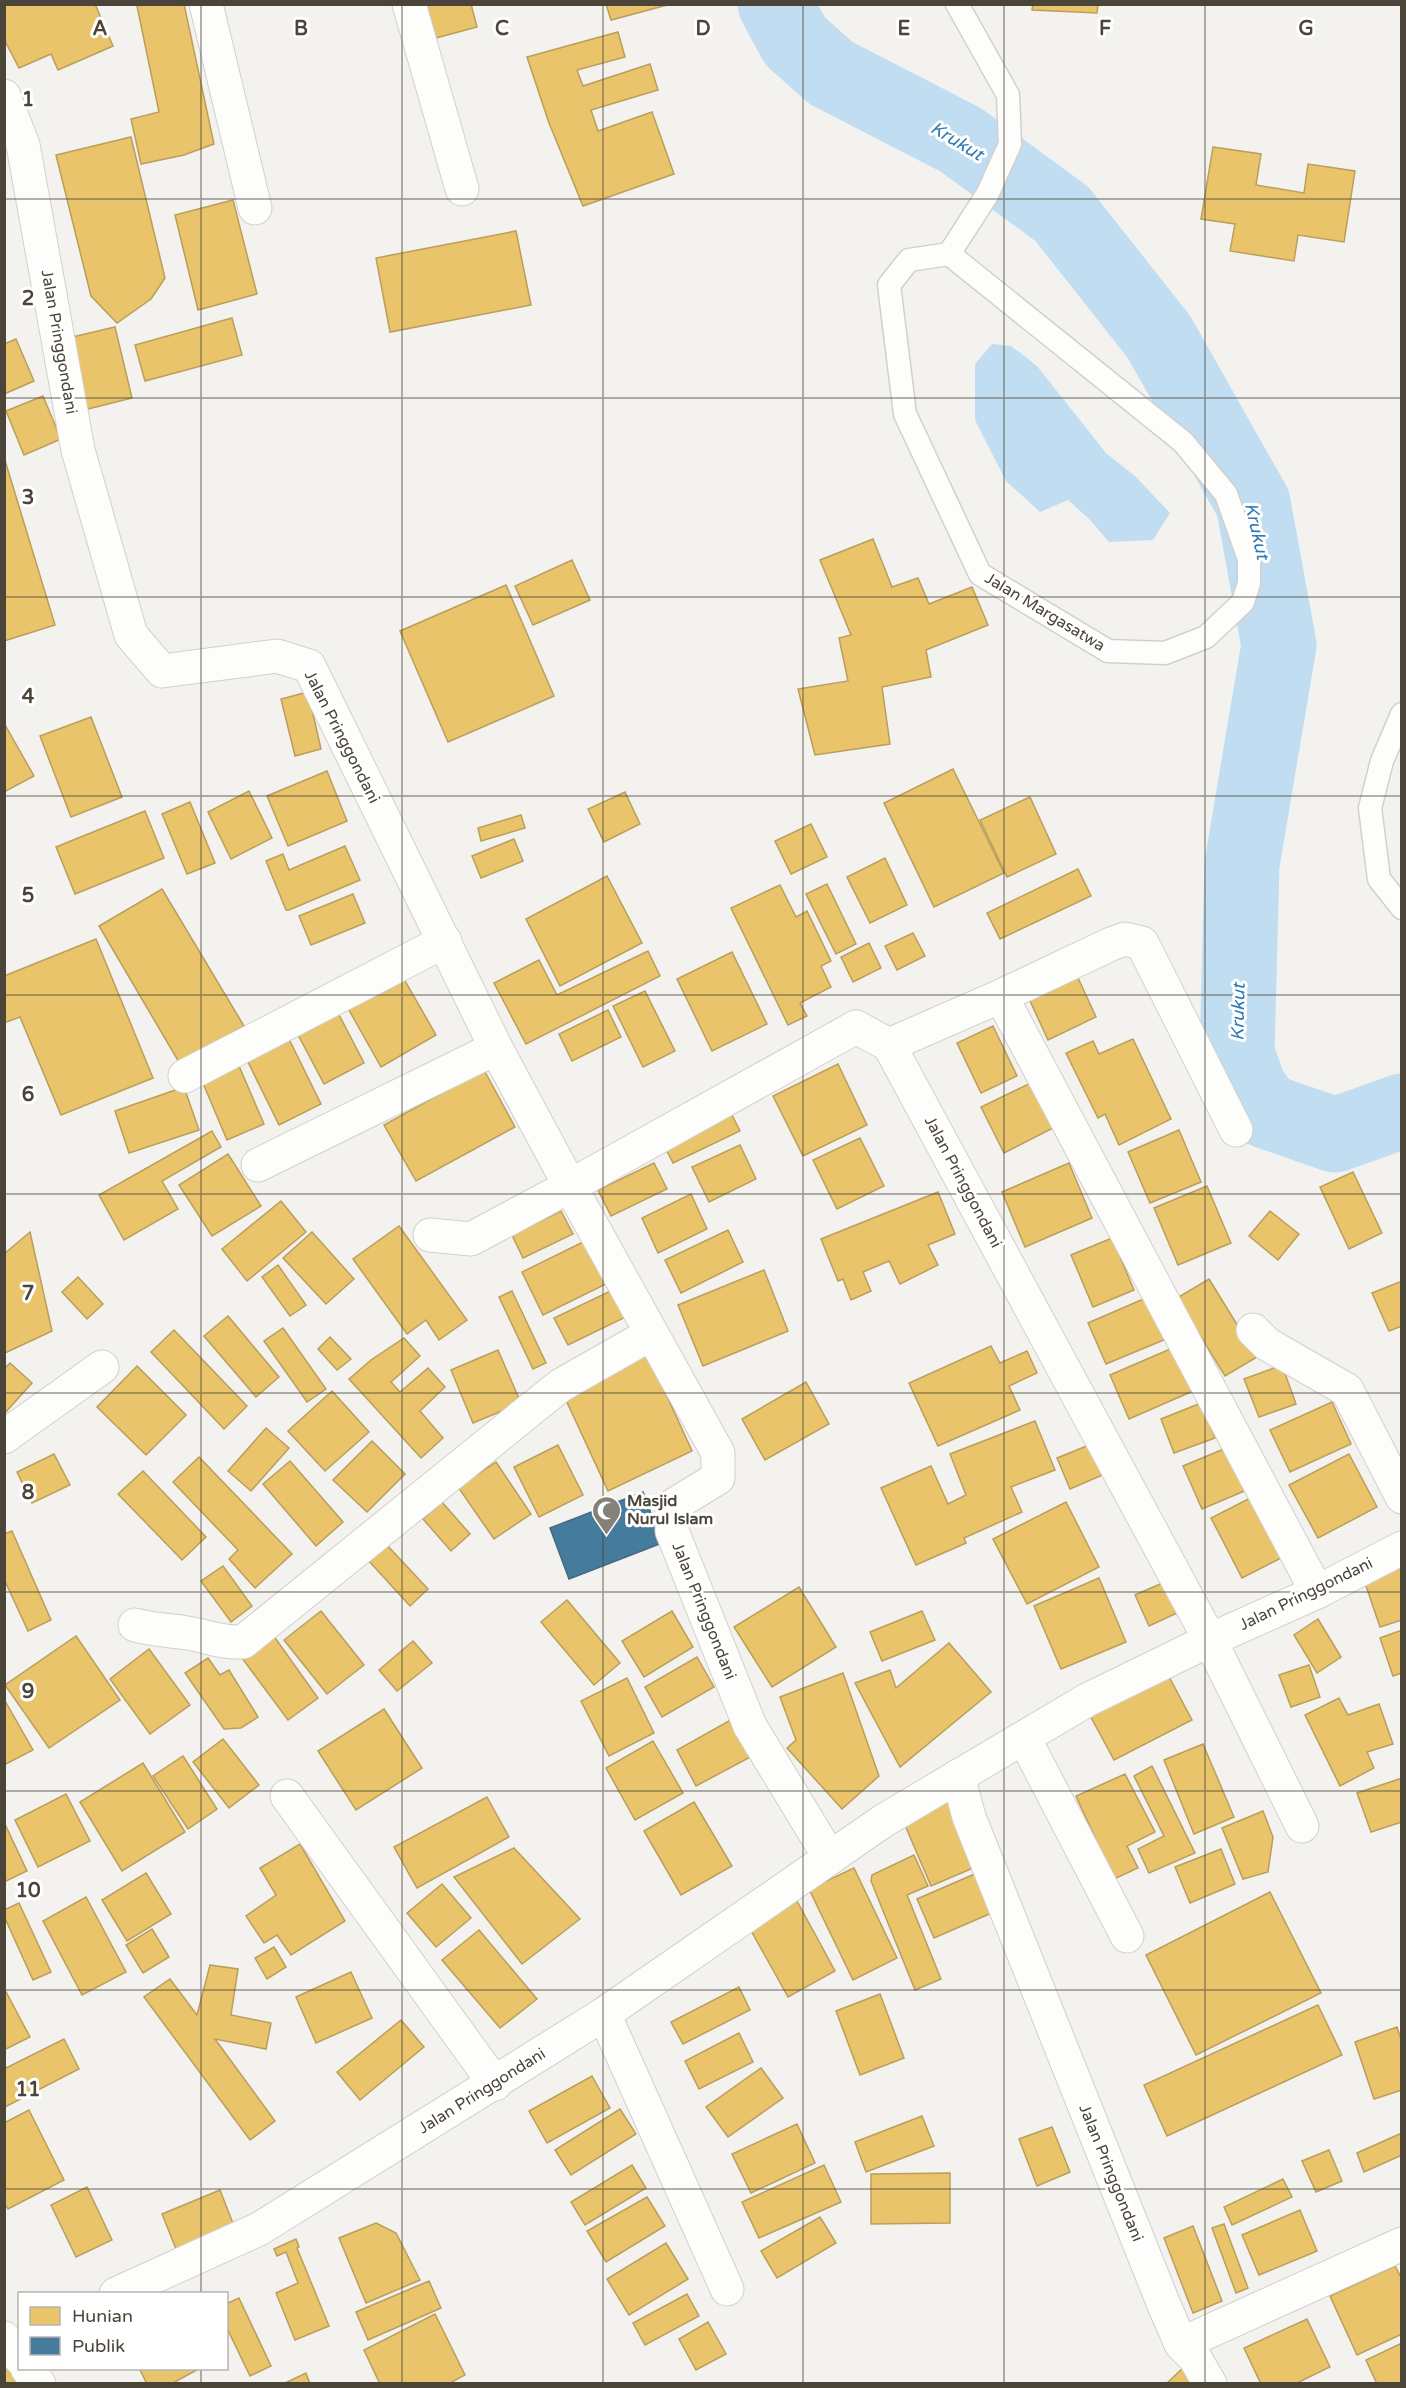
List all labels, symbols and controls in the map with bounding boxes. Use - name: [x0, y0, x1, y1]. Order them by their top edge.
- text: A: [93, 17, 108, 41]
- text: B: [294, 17, 308, 41]
- text: C: [495, 17, 509, 41]
- text: D: [695, 17, 711, 41]
- text: E: [898, 17, 911, 41]
- text: F: [1099, 17, 1111, 41]
- text: G: [1298, 17, 1314, 41]
- text: 1: [22, 88, 34, 112]
- water label: Krukut: [927, 117, 989, 166]
- street label: Jalan Pringgondani: [36, 268, 82, 416]
- text: 2: [22, 287, 34, 311]
- text: 3: [22, 486, 34, 510]
- water label: Krukut: [1240, 500, 1275, 564]
- street label: Jalan Margasatwa: [981, 568, 1109, 656]
- street label: Jalan Pringgondani: [300, 667, 384, 807]
- text: 4: [22, 685, 35, 709]
- text: 5: [22, 884, 34, 908]
- water label: Krukut: [1226, 981, 1250, 1041]
- text: 6: [22, 1083, 34, 1107]
- street label: Jalan Pringgondani: [920, 1113, 1006, 1251]
- text: 7: [22, 1282, 34, 1306]
- text: 8: [22, 1481, 34, 1505]
- place label: Masjid Nurul Islam: [627, 1491, 713, 1529]
- mosque icon: Masjid Nurul Islam: [590, 1494, 622, 1536]
- street label: Jalan Pringgondani: [667, 1539, 741, 1683]
- street label: Jalan Pringgondani: [1236, 1553, 1376, 1635]
- text: 9: [22, 1680, 34, 1704]
- text: 10: [15, 1879, 41, 1903]
- street label: Jalan Pringgondani: [415, 2044, 549, 2138]
- text: 11: [15, 2078, 41, 2102]
- street label: Jalan Pringgondani: [1074, 2101, 1148, 2245]
- legend: [18, 2292, 228, 2370]
- text: Hunian: [72, 2305, 133, 2327]
- text: Publik: [72, 2335, 125, 2357]

